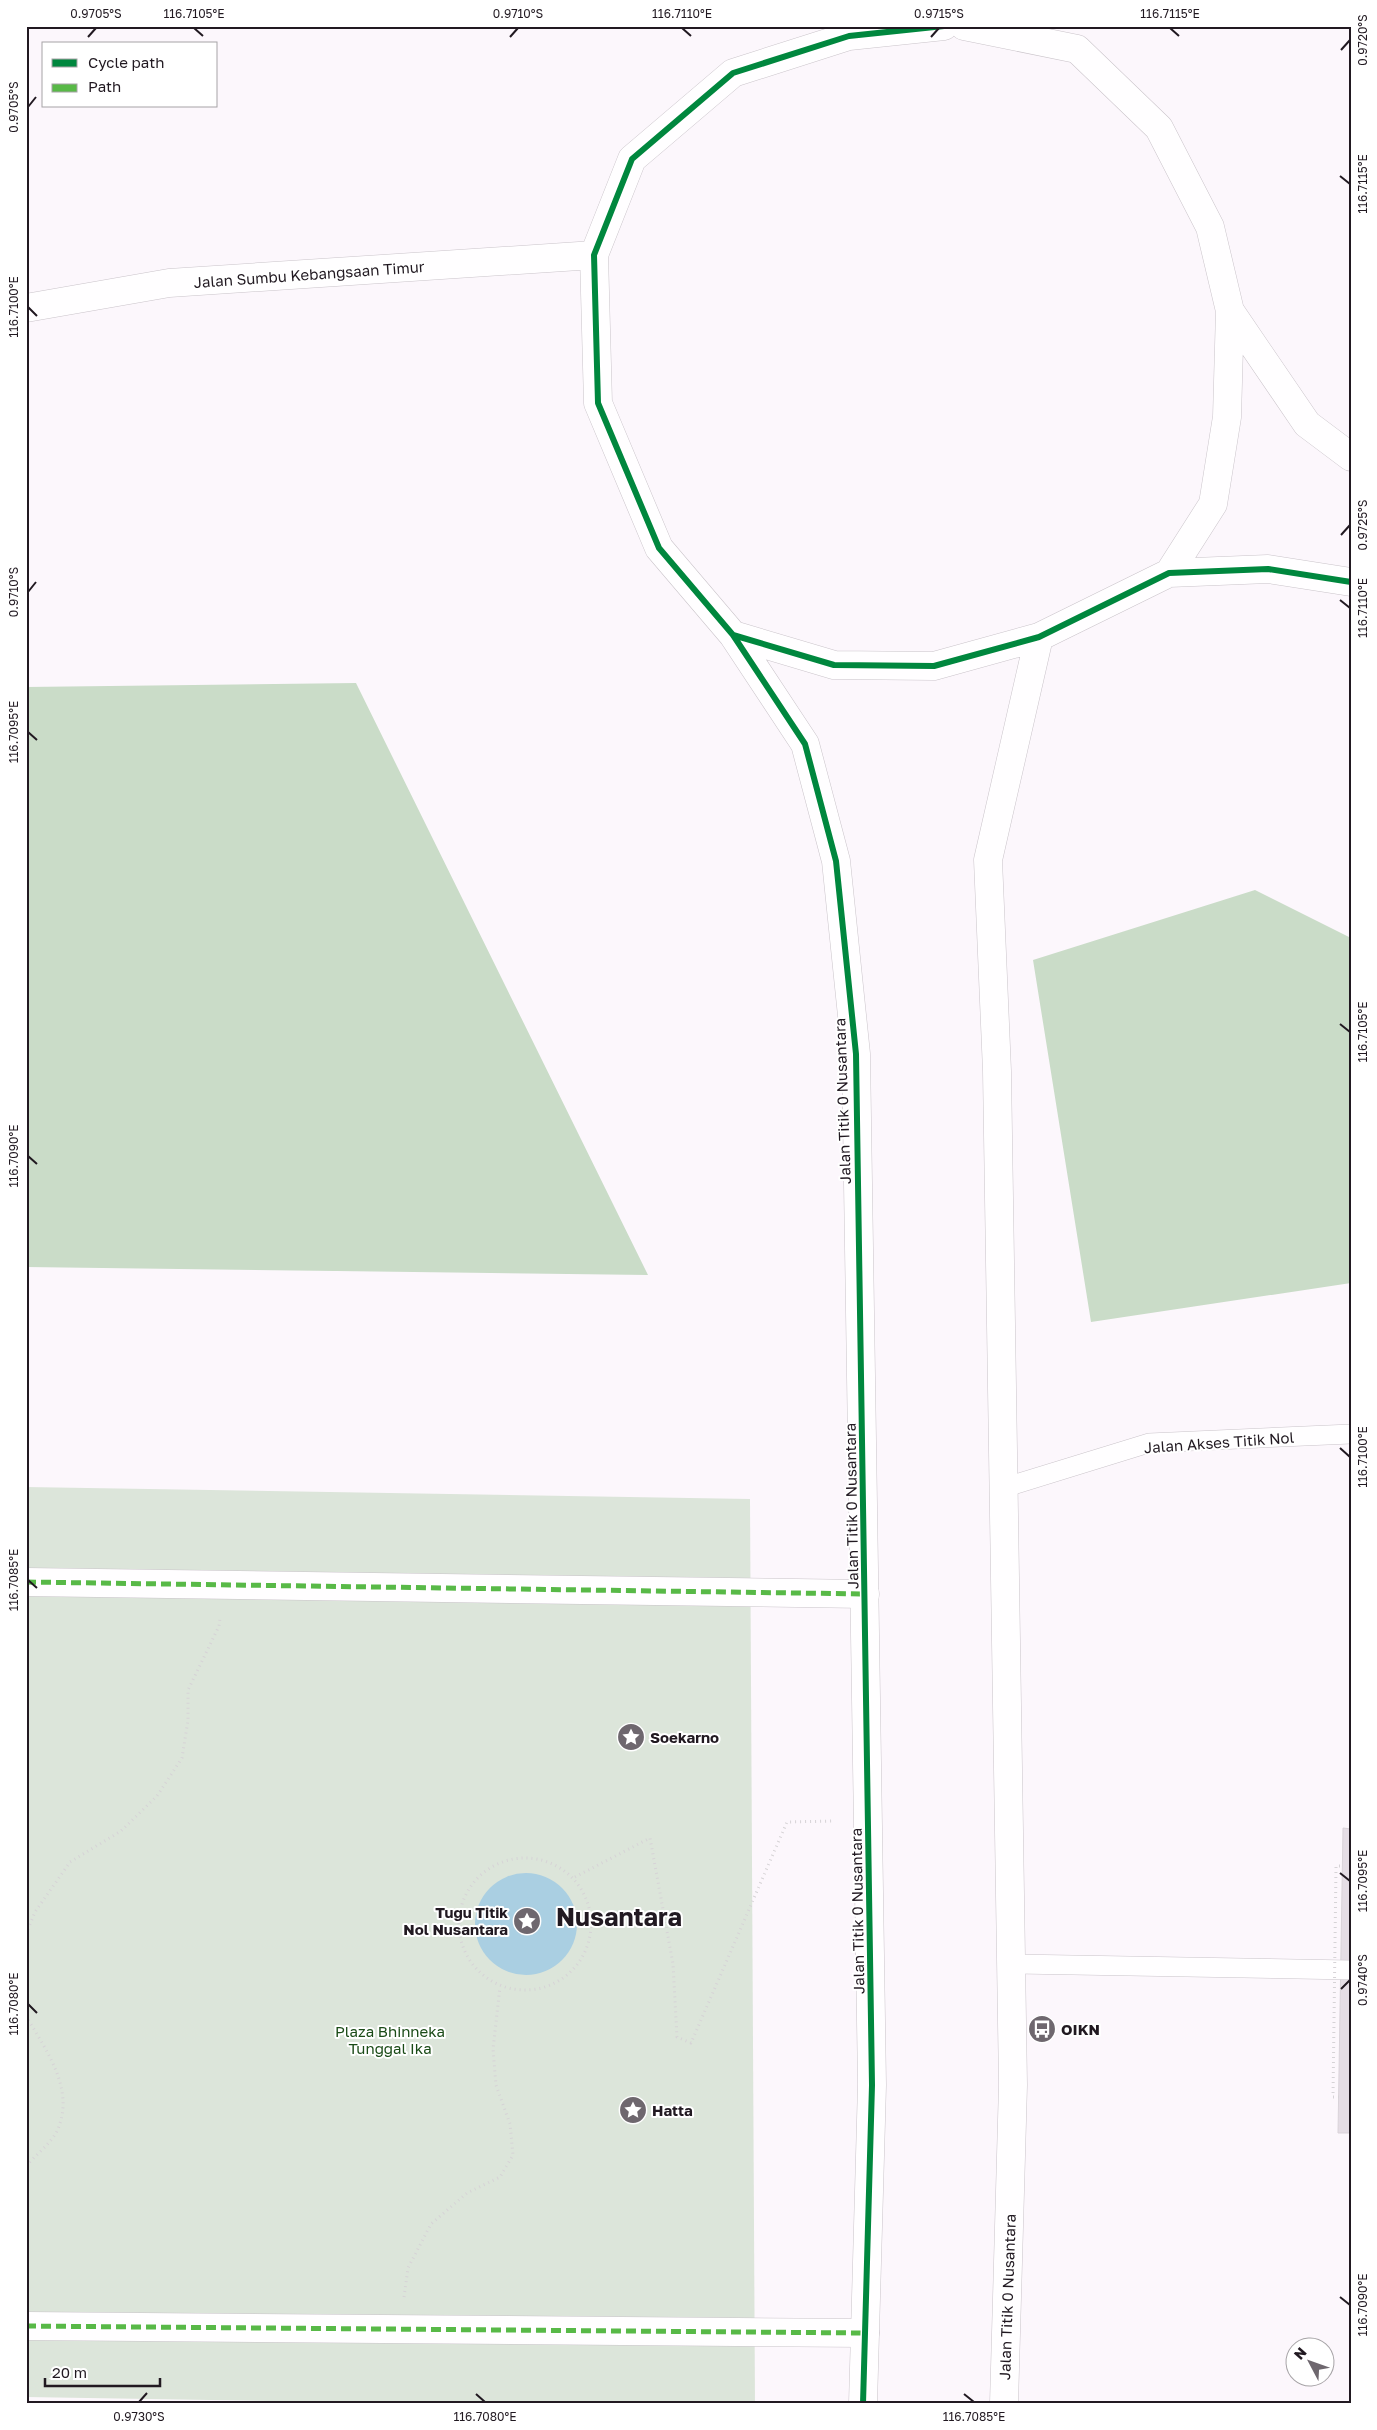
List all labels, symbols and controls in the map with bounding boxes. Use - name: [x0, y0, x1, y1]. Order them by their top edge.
- text: 0.9705°S: [70, 6, 122, 21]
- text: 116.7105°E: [163, 6, 225, 21]
- text: 0.9710°S: [493, 6, 543, 21]
- text: 116.7110°E: [652, 6, 712, 21]
- text: 0.9715°S: [914, 6, 964, 21]
- text: 116.7115°E: [1140, 6, 1200, 21]
- text: 0.9720°S: [1355, 14, 1370, 66]
- legend: [42, 42, 218, 108]
- text: Cycle path: [88, 53, 164, 71]
- text: Path: [88, 77, 121, 95]
- text: 0.9705°S: [6, 81, 21, 133]
- text: 116.7115°E: [1355, 154, 1370, 214]
- street label: Jalan Sumbu Kebangsaan Timur: [193, 257, 425, 291]
- text: 116.7100°E: [6, 276, 21, 338]
- text: 0.9725°S: [1355, 499, 1370, 550]
- text: 0.9710°S: [6, 567, 21, 617]
- text: 116.7110°E: [1355, 578, 1370, 638]
- text: 116.7095°E: [6, 701, 21, 763]
- text: 116.7105°E: [1355, 1001, 1370, 1063]
- street label: Jalan Titik 0 Nusantara: [830, 1018, 854, 1184]
- text: 116.7090°E: [6, 1124, 21, 1188]
- street label: Jalan Titik 0 Nusantara: [841, 1423, 861, 1589]
- text: 116.7100°E: [1355, 1426, 1370, 1488]
- street label: Jalan Akses Titik Nol: [1143, 1428, 1295, 1456]
- text: 116.7085°E: [6, 1549, 21, 1611]
- place icon: Soekarno: [616, 1722, 646, 1752]
- place label: Soekarno: [650, 1728, 719, 1746]
- street label: Jalan Titik 0 Nusantara: [847, 1828, 867, 1994]
- text: 116.7095°E: [1355, 1850, 1370, 1912]
- district label: Nusantara: [556, 1901, 682, 1932]
- place label: Tugu Titik Nol Nusantara: [403, 1903, 508, 1938]
- place icon: Tugu Titik Nol Nusantara: [512, 1906, 542, 1936]
- text: 0.9740°S: [1355, 1954, 1370, 2006]
- text: 116.7080°E: [6, 1972, 21, 2036]
- bus stop icon: OIKN: [1027, 2014, 1057, 2044]
- place label: OIKN: [1061, 2020, 1100, 2038]
- park label: Plaza Bhinneka Tunggal Ika: [335, 2022, 445, 2057]
- place icon: Hatta: [618, 2095, 648, 2125]
- place label: Hatta: [652, 2101, 693, 2119]
- street label: Jalan Titik 0 Nusantara: [995, 2214, 1019, 2380]
- text: 116.7090°E: [1355, 2273, 1370, 2337]
- north arrow: [1284, 2338, 1334, 2388]
- text: N: [1290, 2344, 1310, 2363]
- scale bar: [45, 2355, 160, 2387]
- text: 20 m: [52, 2363, 87, 2381]
- text: 0.9730°S: [113, 2409, 165, 2424]
- text: 116.7080°E: [453, 2409, 517, 2424]
- text: 116.7085°E: [943, 2409, 1005, 2424]

